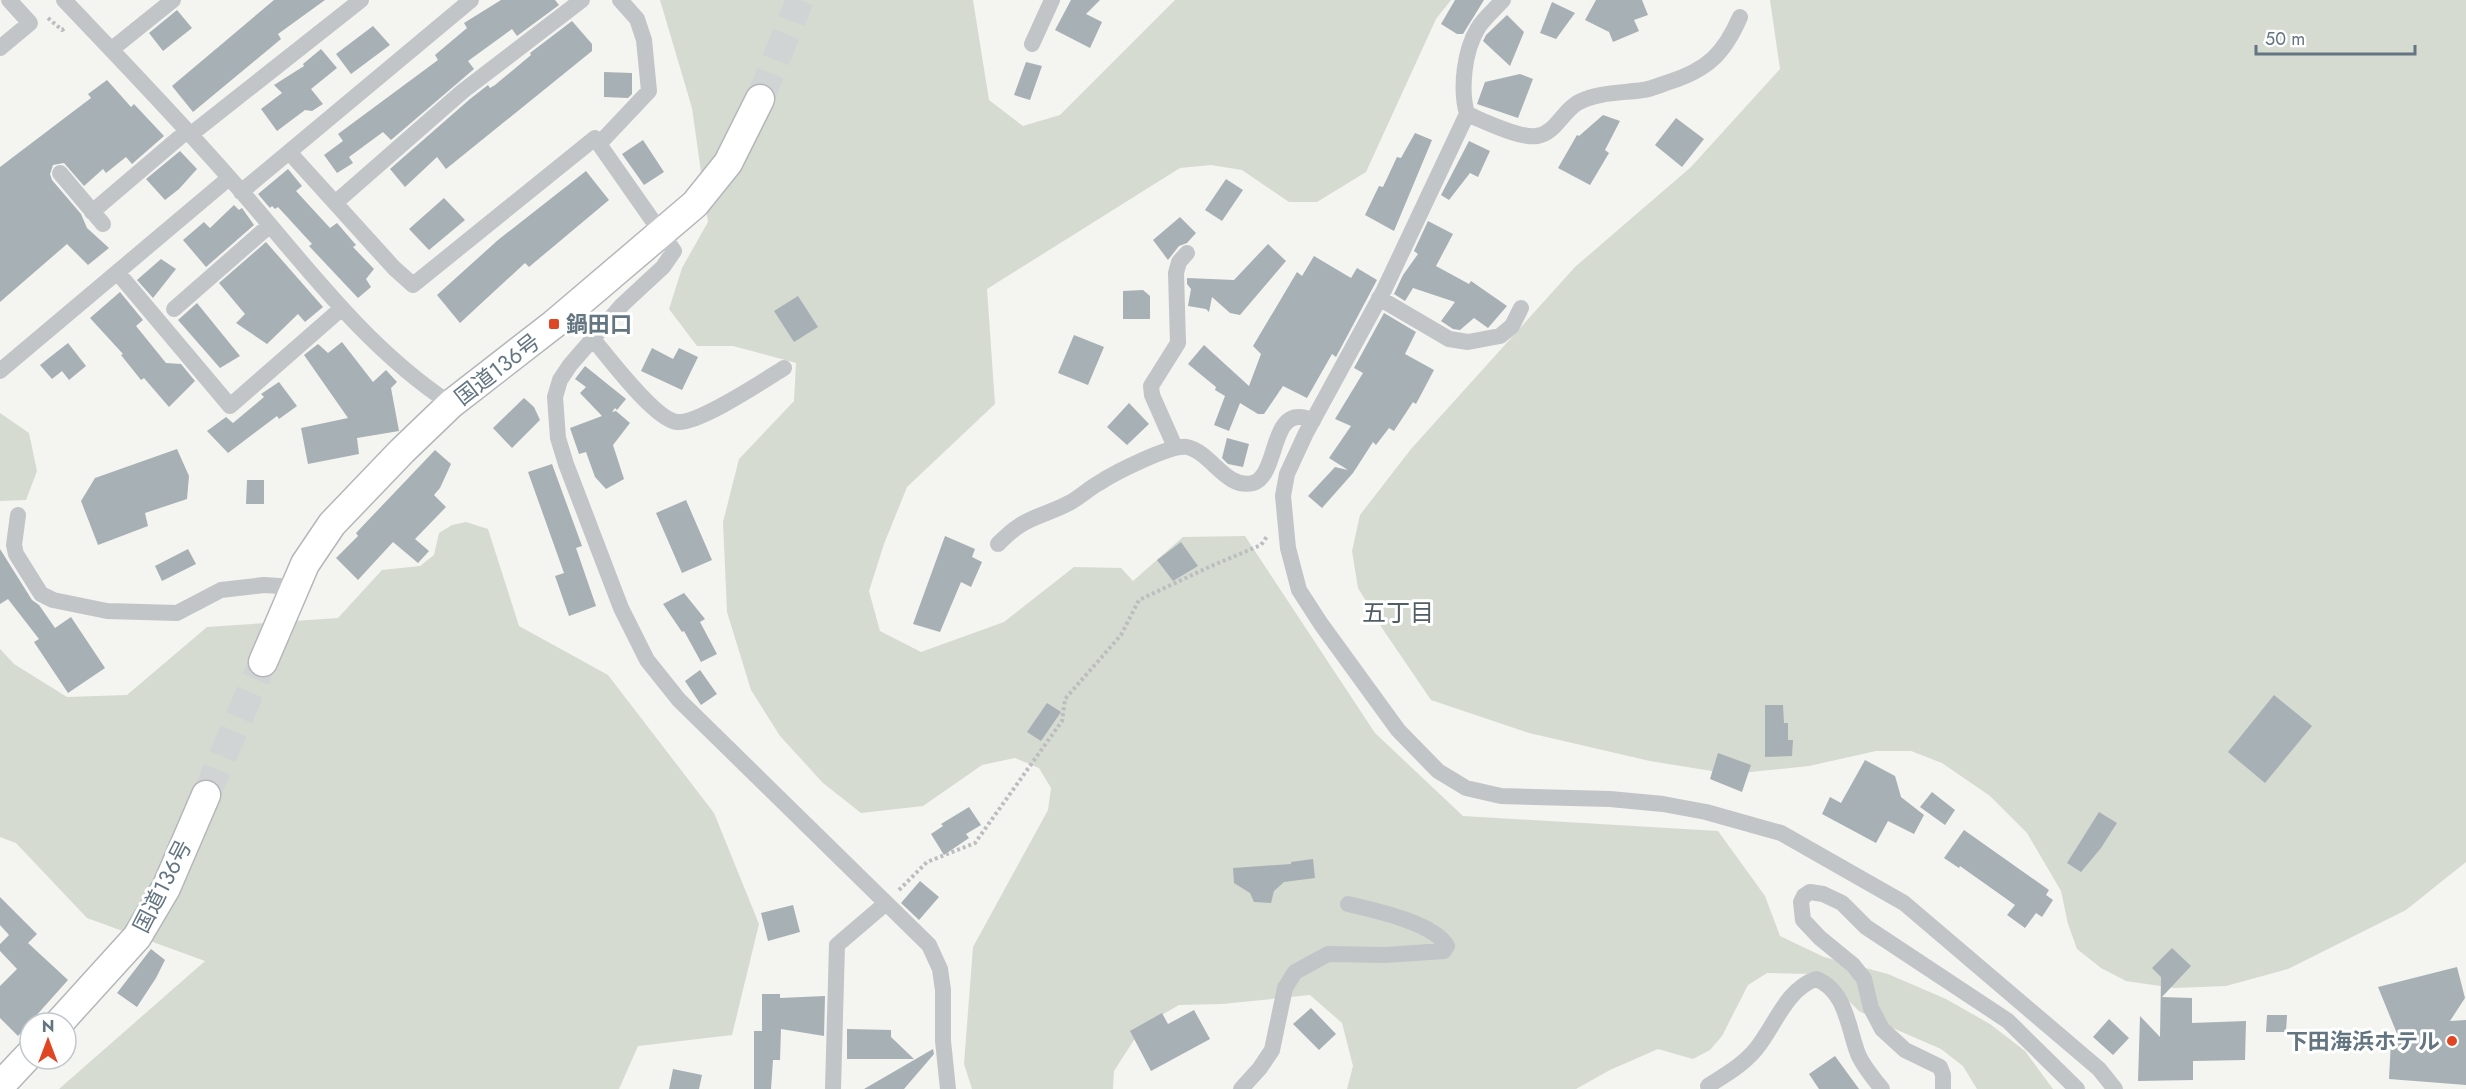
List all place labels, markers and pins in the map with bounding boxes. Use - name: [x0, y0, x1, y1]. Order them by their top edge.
- place label: 鍋田口: [566, 308, 632, 340]
- marker: 鍋田口: [547, 317, 561, 331]
- place label: 下田海浜ホテル: [2286, 1025, 2440, 1057]
- marker: 下田海浜ホテル: [2445, 1034, 2459, 1048]

